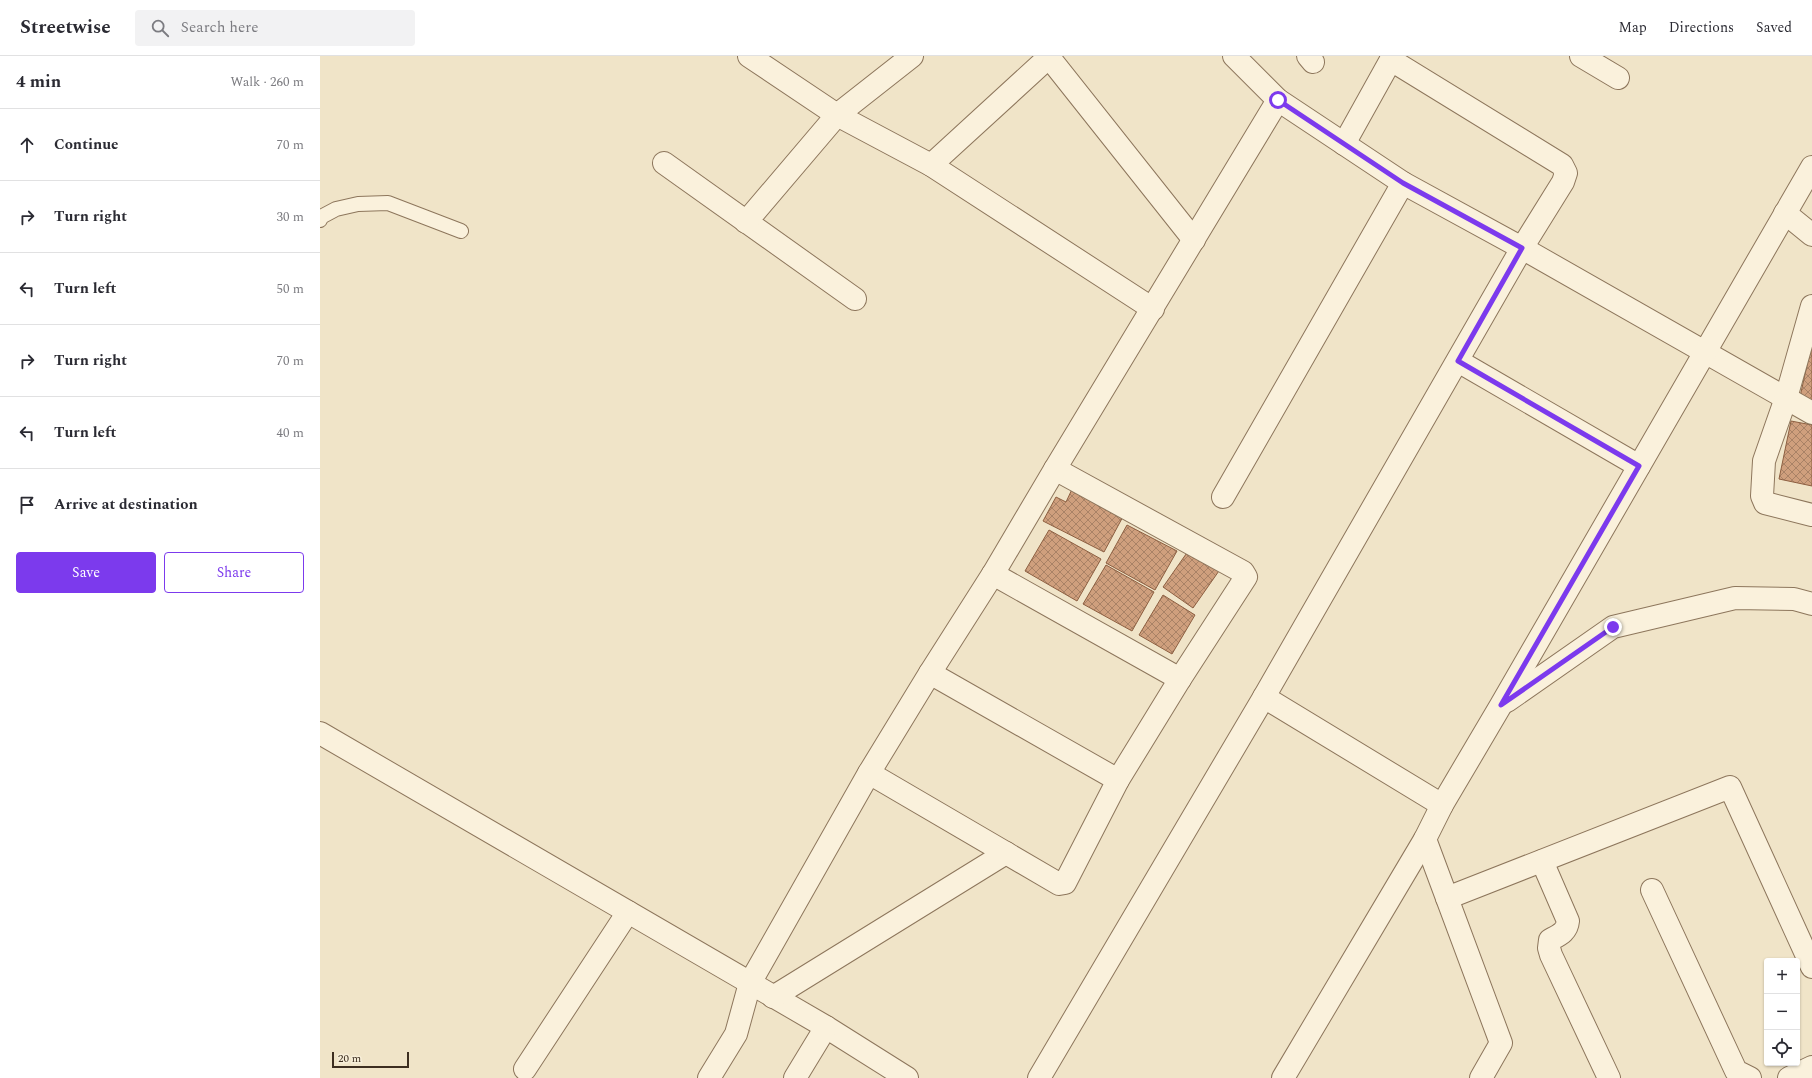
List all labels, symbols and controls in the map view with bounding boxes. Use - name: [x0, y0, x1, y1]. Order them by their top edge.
- search box: [135, 10, 415, 46]
- text: Streetwise: [20, 13, 111, 42]
- text: Search here: [181, 16, 259, 39]
- icon: search: [149, 17, 171, 39]
- text: Map: [1619, 17, 1647, 38]
- text: Directions: [1669, 17, 1734, 38]
- text: Saved: [1756, 17, 1792, 38]
- text: 4 min: [16, 69, 61, 95]
- text: Walk · 260 m: [230, 72, 304, 92]
- route start: [1269, 91, 1287, 109]
- text: Continue: [54, 133, 119, 156]
- icon: ahead: [16, 134, 38, 156]
- text: 70 m: [277, 135, 304, 155]
- text: Turn right: [54, 205, 127, 228]
- icon: right: [16, 206, 38, 228]
- text: 30 m: [277, 207, 304, 227]
- text: Turn left: [54, 277, 116, 300]
- icon: left: [16, 278, 38, 300]
- text: 50 m: [277, 279, 304, 299]
- text: Turn right: [54, 349, 127, 372]
- icon: right: [16, 350, 38, 372]
- text: 70 m: [277, 351, 304, 371]
- text: Turn left: [54, 421, 116, 444]
- icon: left: [16, 422, 38, 444]
- text: 40 m: [277, 423, 304, 443]
- text: Arrive at destination: [54, 493, 198, 516]
- icon: arrive: [16, 494, 38, 516]
- button: Save: [16, 552, 156, 593]
- button: Share: [164, 552, 304, 593]
- route end: [1604, 618, 1622, 636]
- map controls: [1764, 958, 1800, 1066]
- button: +: [1764, 958, 1800, 994]
- button: −: [1764, 994, 1800, 1030]
- button: locate: [1764, 1030, 1800, 1066]
- scale bar: [332, 1050, 409, 1069]
- text: 20 m: [338, 1050, 361, 1067]

